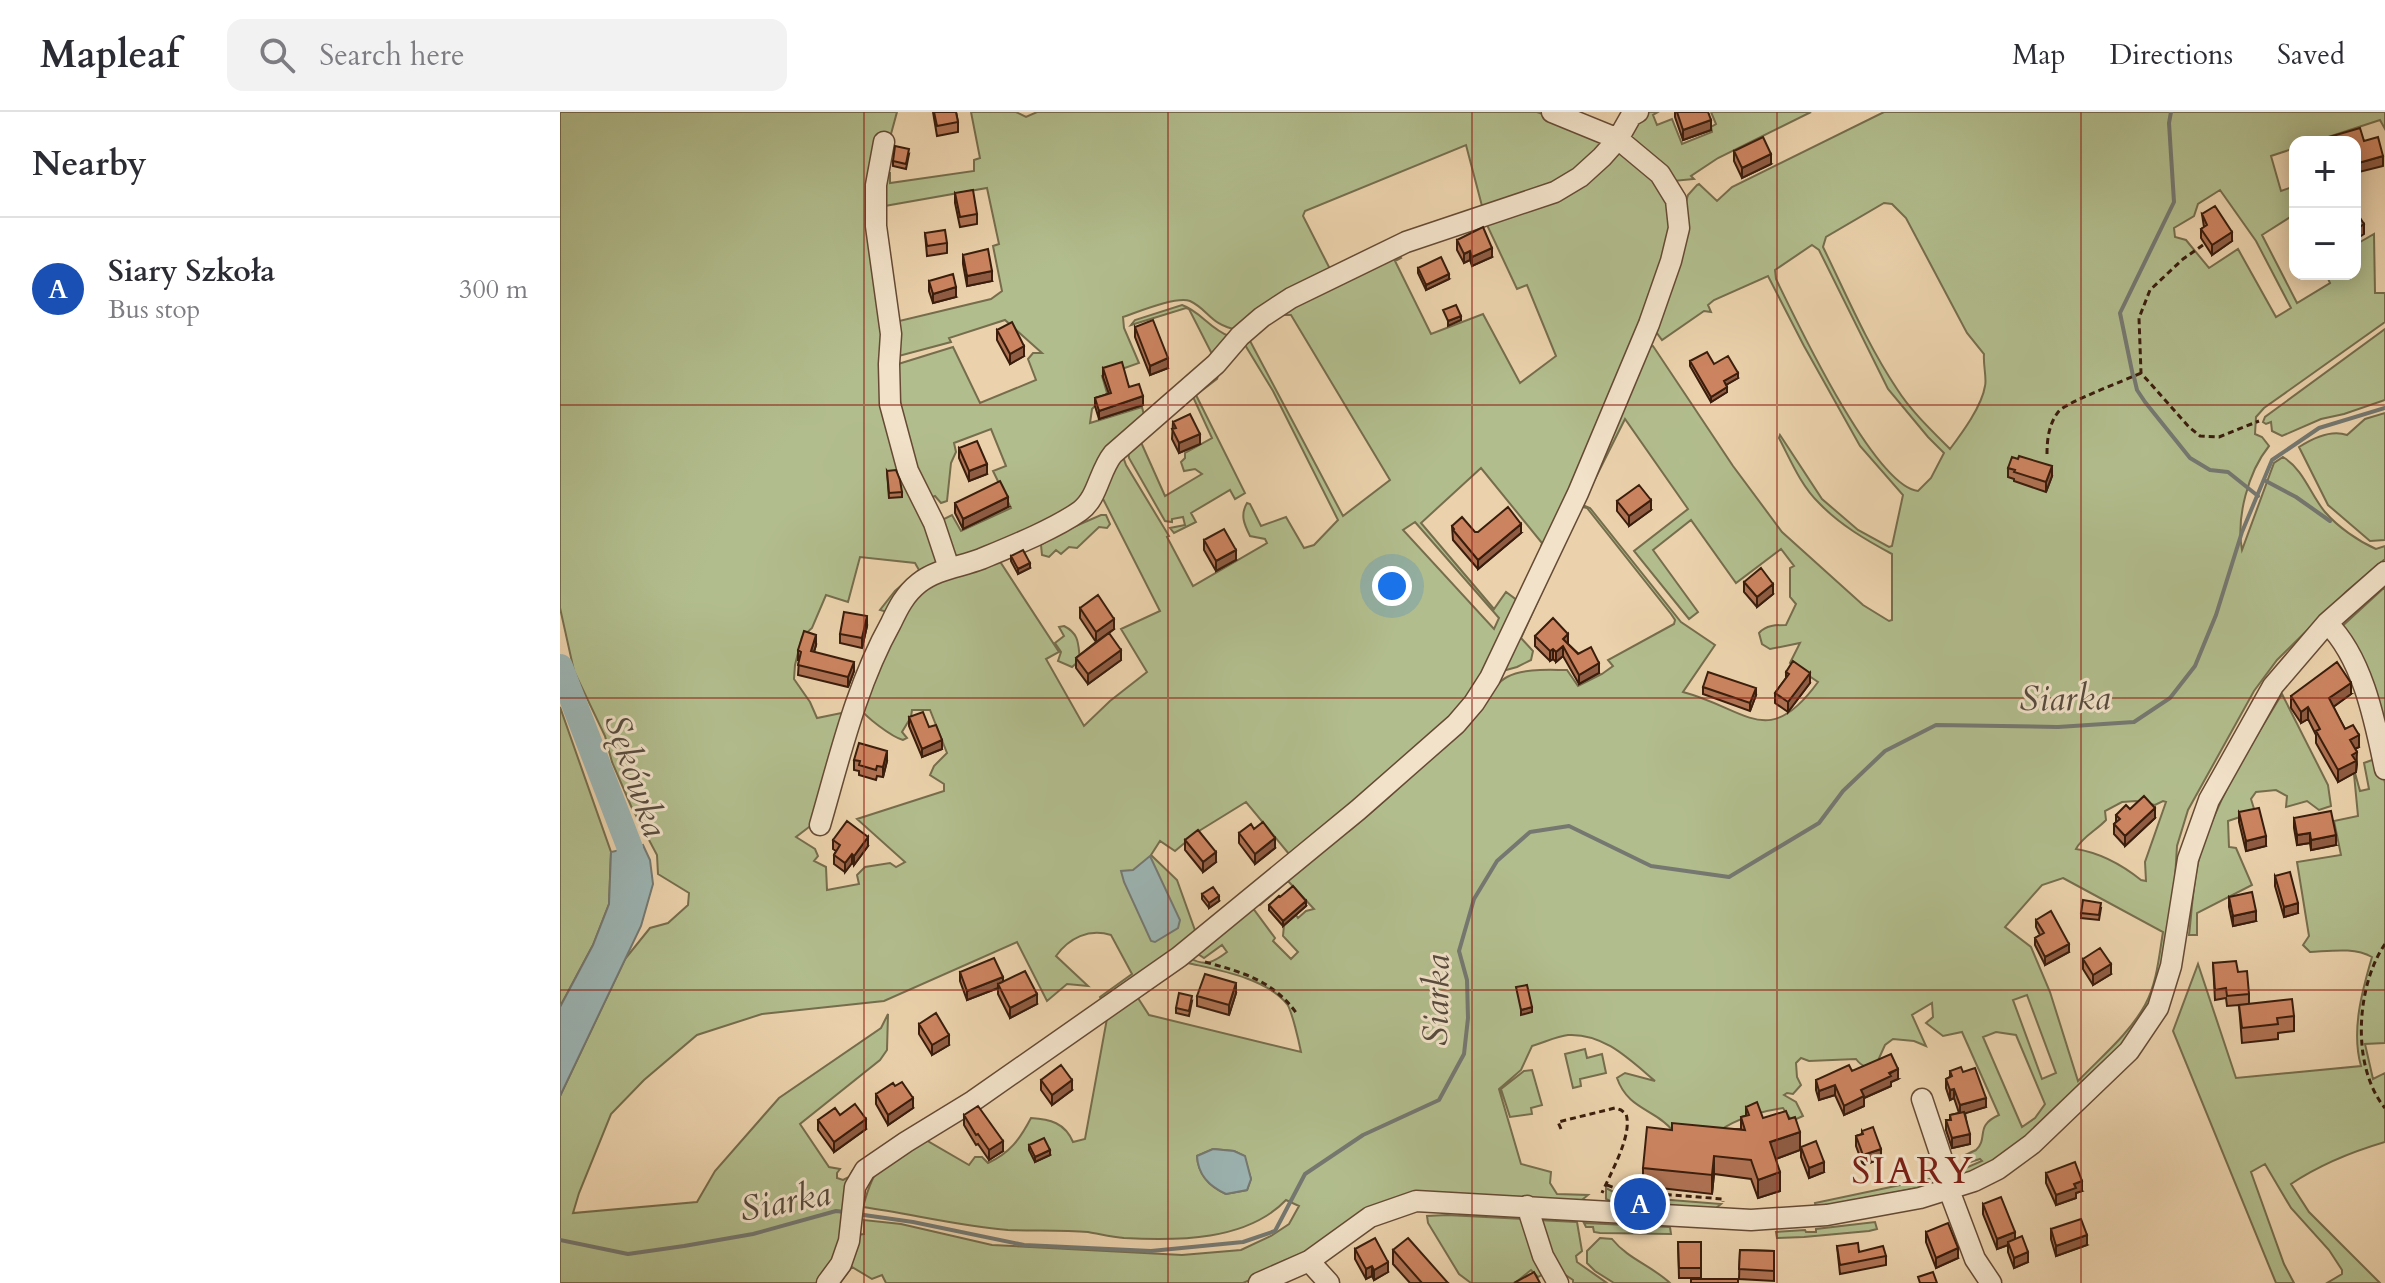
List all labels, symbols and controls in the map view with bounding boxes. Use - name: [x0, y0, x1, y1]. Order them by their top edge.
- search box: [227, 19, 787, 91]
- text: Mapleaf: [40, 29, 179, 81]
- icon: search: [255, 33, 299, 77]
- text: Search here: [319, 35, 465, 76]
- text: Map: [2012, 36, 2066, 74]
- text: Directions: [2110, 36, 2233, 74]
- text: Saved: [2277, 36, 2345, 74]
- map controls: [2289, 136, 2361, 280]
- button: +: [2289, 136, 2361, 208]
- text: Nearby: [32, 141, 147, 187]
- button: −: [2289, 208, 2361, 280]
- text: Siary Szkoła: [108, 251, 275, 292]
- text: A: [48, 272, 68, 307]
- text: 300 m: [459, 272, 528, 307]
- text: Bus stop: [108, 292, 200, 327]
- your location: [1372, 566, 1412, 606]
- water label: Siarka: [2019, 673, 2111, 724]
- water label: Sękówka: [592, 707, 679, 844]
- water label: Siarka: [1411, 954, 1462, 1046]
- district label: SIARY: [1851, 1145, 1975, 1197]
- water label: Siarka: [736, 1169, 835, 1234]
- pin: A: [1614, 1174, 1666, 1234]

